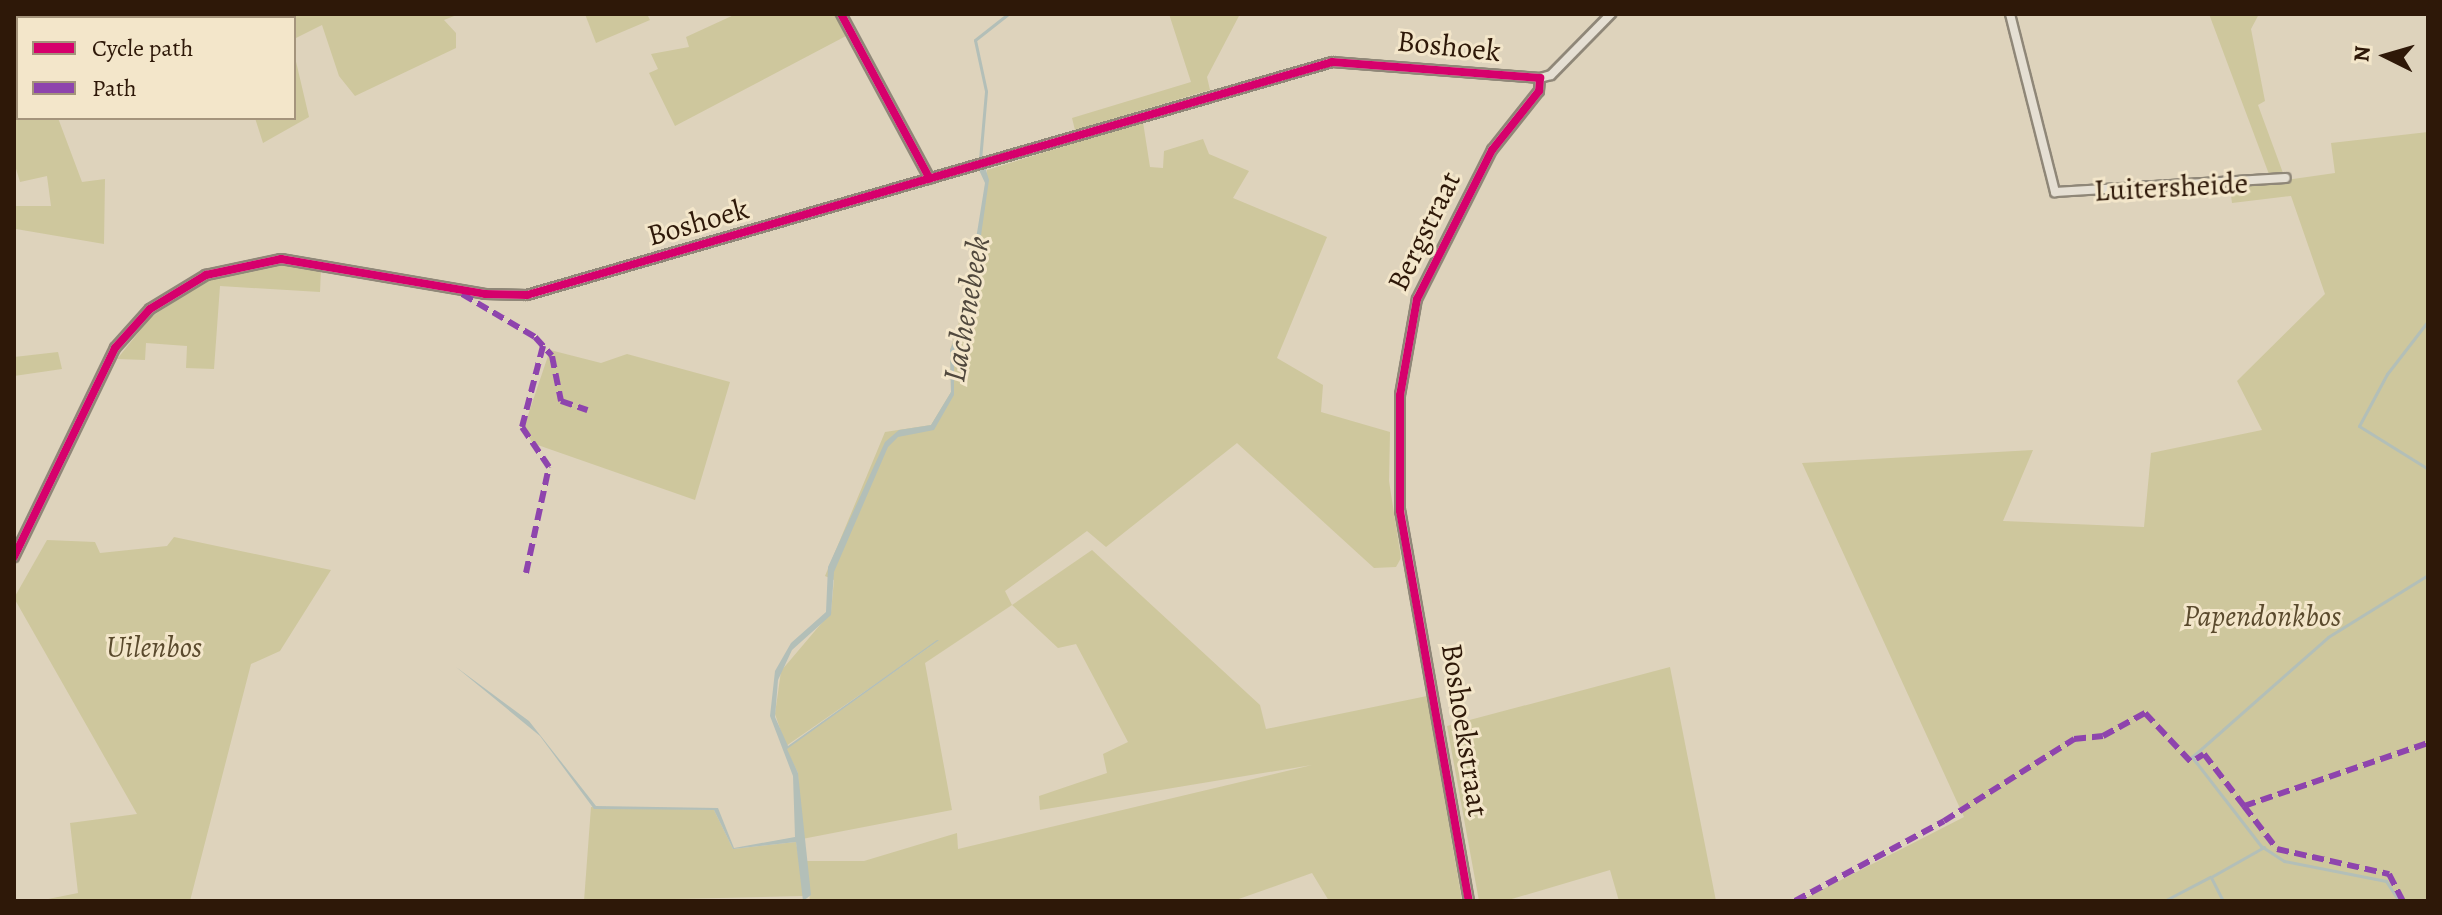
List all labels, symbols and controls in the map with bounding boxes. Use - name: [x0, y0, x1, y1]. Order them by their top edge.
- legend: [16, 16, 296, 120]
- north arrow: [2346, 16, 2426, 96]
- street label: Boshoek: [1395, 23, 1503, 69]
- text: Cycle path: [92, 32, 193, 64]
- text: N: [2346, 45, 2378, 63]
- text: Path: [92, 72, 137, 104]
- street label: Bergstraat: [1380, 165, 1468, 297]
- street label: Luitersheide: [2093, 165, 2249, 209]
- street label: Boshoek: [643, 190, 753, 254]
- water label: Lachenebeek: [934, 233, 998, 385]
- park label: Papendonkbos: [2183, 598, 2341, 634]
- park label: Uilenbos: [106, 629, 202, 665]
- street label: Boshoekstraat: [1434, 641, 1496, 819]

